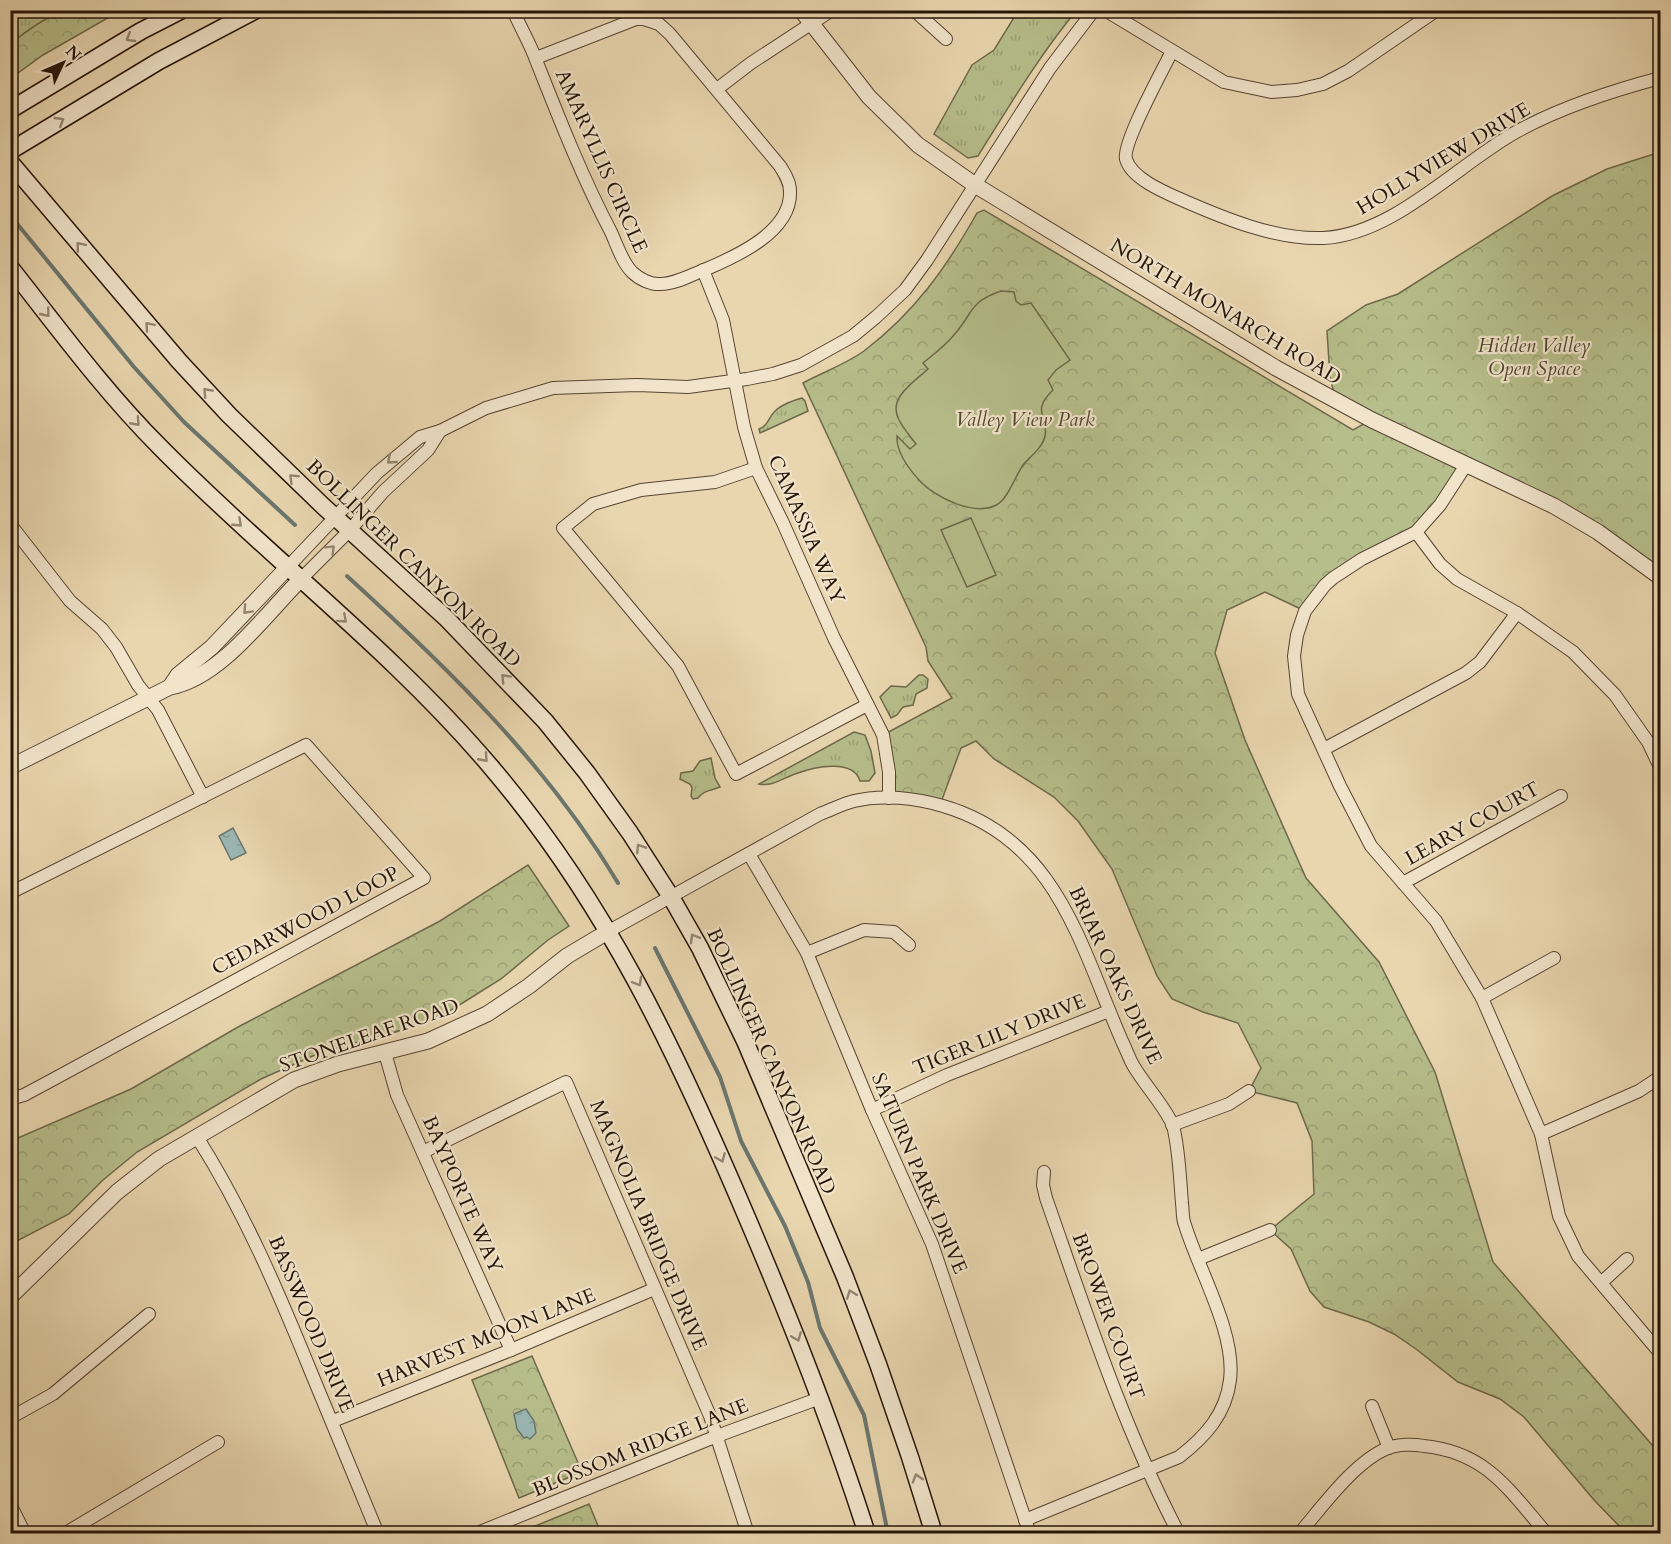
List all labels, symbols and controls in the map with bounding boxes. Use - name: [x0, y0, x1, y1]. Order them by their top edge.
- one-way arrow: [126, 30, 136, 42]
- north arrow: [33, 33, 93, 93]
- text: N: [60, 41, 86, 66]
- street label: AMARYLLIS CIRCLE: [549, 65, 654, 257]
- street label: HOLLYVIEW DRIVE: [1351, 96, 1535, 221]
- one-way arrow: [54, 116, 64, 128]
- street label: NORTH MONARCH ROAD: [1105, 232, 1346, 391]
- one-way arrow: [77, 242, 88, 253]
- one-way arrow: [39, 306, 50, 317]
- one-way arrow: [145, 322, 156, 333]
- park label: Hidden Valley Open Space: [1478, 332, 1591, 382]
- one-way arrow: [204, 388, 215, 399]
- park label: Valley View Park: [955, 406, 1095, 433]
- one-way arrow: [129, 415, 140, 426]
- street label: CAMASSIA WAY: [762, 450, 852, 608]
- street label: BOLLINGER CANYON ROAD: [300, 453, 527, 674]
- one-way arrow: [387, 453, 398, 464]
- one-way arrow: [290, 474, 301, 485]
- one-way arrow: [231, 515, 242, 526]
- one-way arrow: [324, 545, 335, 555]
- one-way arrow: [243, 604, 254, 614]
- one-way arrow: [336, 612, 347, 623]
- one-way arrow: [501, 674, 512, 684]
- one-way arrow: [477, 751, 488, 762]
- street label: LEARY COURT: [1400, 775, 1545, 872]
- one-way arrow: [635, 844, 647, 854]
- street label: CEDARWOOD LOOP: [207, 859, 404, 981]
- street label: BRIAR OAKS DRIVE: [1062, 882, 1169, 1069]
- street label: BOLLINGER CANYON ROAD: [700, 924, 843, 1199]
- one-way arrow: [690, 934, 701, 944]
- one-way arrow: [630, 976, 642, 986]
- street label: TIGER LILY DRIVE: [909, 987, 1090, 1081]
- street label: STONELEAF ROAD: [276, 992, 463, 1079]
- street label: SATURN PARK DRIVE: [865, 1069, 974, 1278]
- street label: MAGNOLIA BRIDGE DRIVE: [583, 1096, 714, 1355]
- street label: BAYPORTE WAY: [416, 1111, 509, 1277]
- one-way arrow: [714, 1151, 726, 1162]
- street label: BROWER COURT: [1066, 1229, 1151, 1404]
- street label: BASSWOOD DRIVE: [262, 1231, 361, 1417]
- street label: HARVEST MOON LANE: [373, 1281, 599, 1394]
- one-way arrow: [846, 1289, 858, 1300]
- one-way arrow: [790, 1331, 802, 1342]
- street label: BLOSSOM RIDGE LANE: [528, 1392, 752, 1503]
- one-way arrow: [912, 1473, 924, 1484]

